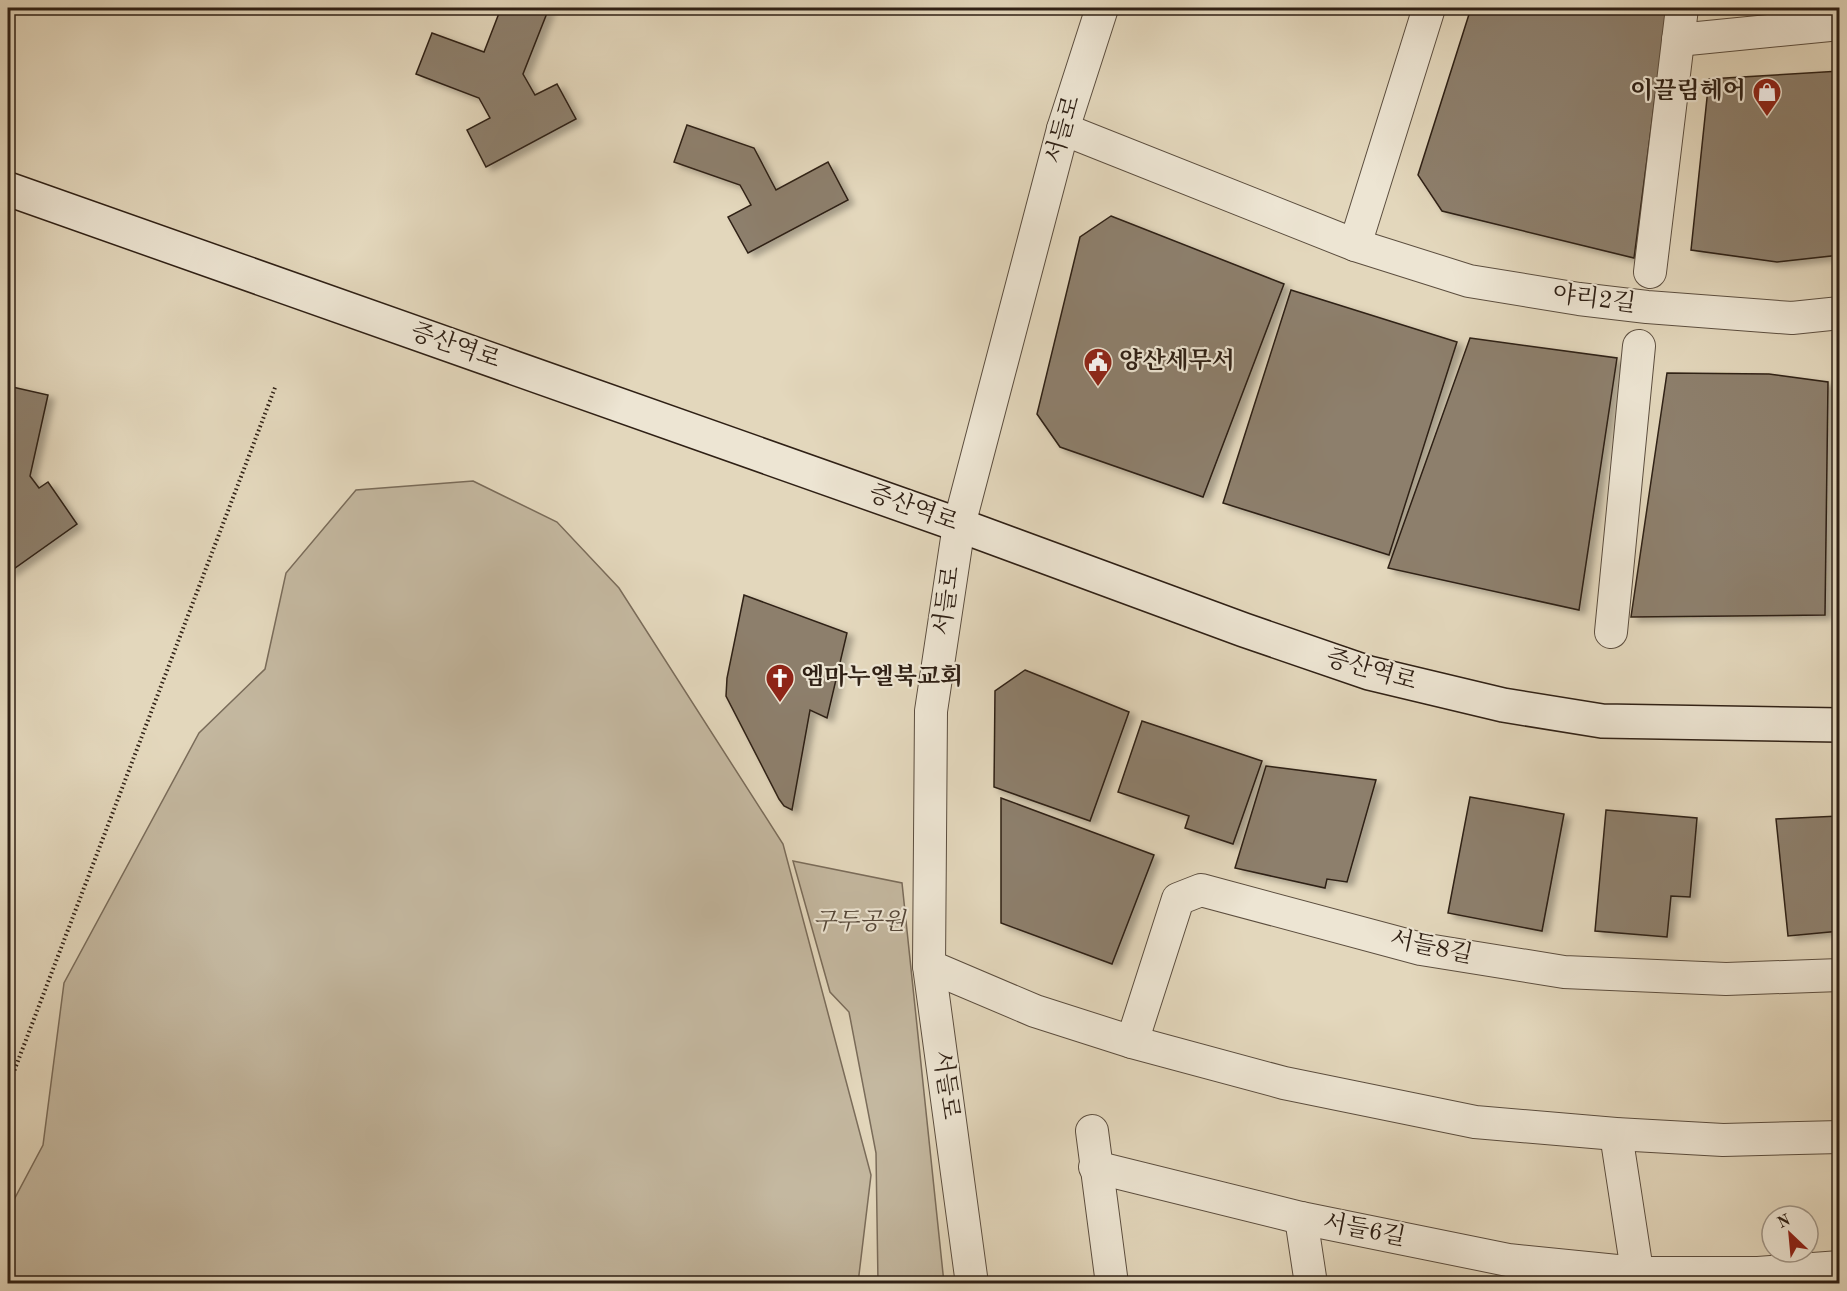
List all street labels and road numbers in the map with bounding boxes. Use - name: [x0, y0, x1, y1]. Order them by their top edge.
- street label: 서들로: [1041, 93, 1085, 167]
- street label: 야리2길: [1551, 281, 1637, 317]
- street label: 증산역로: [407, 319, 503, 373]
- street label: 증산역로: [865, 480, 961, 536]
- street label: 서들로: [929, 565, 965, 637]
- street label: 증산역로: [1323, 645, 1419, 695]
- street label: 서들8길: [1388, 926, 1475, 968]
- street label: 서들로: [928, 1049, 964, 1121]
- street label: 서들6길: [1321, 1209, 1408, 1251]

